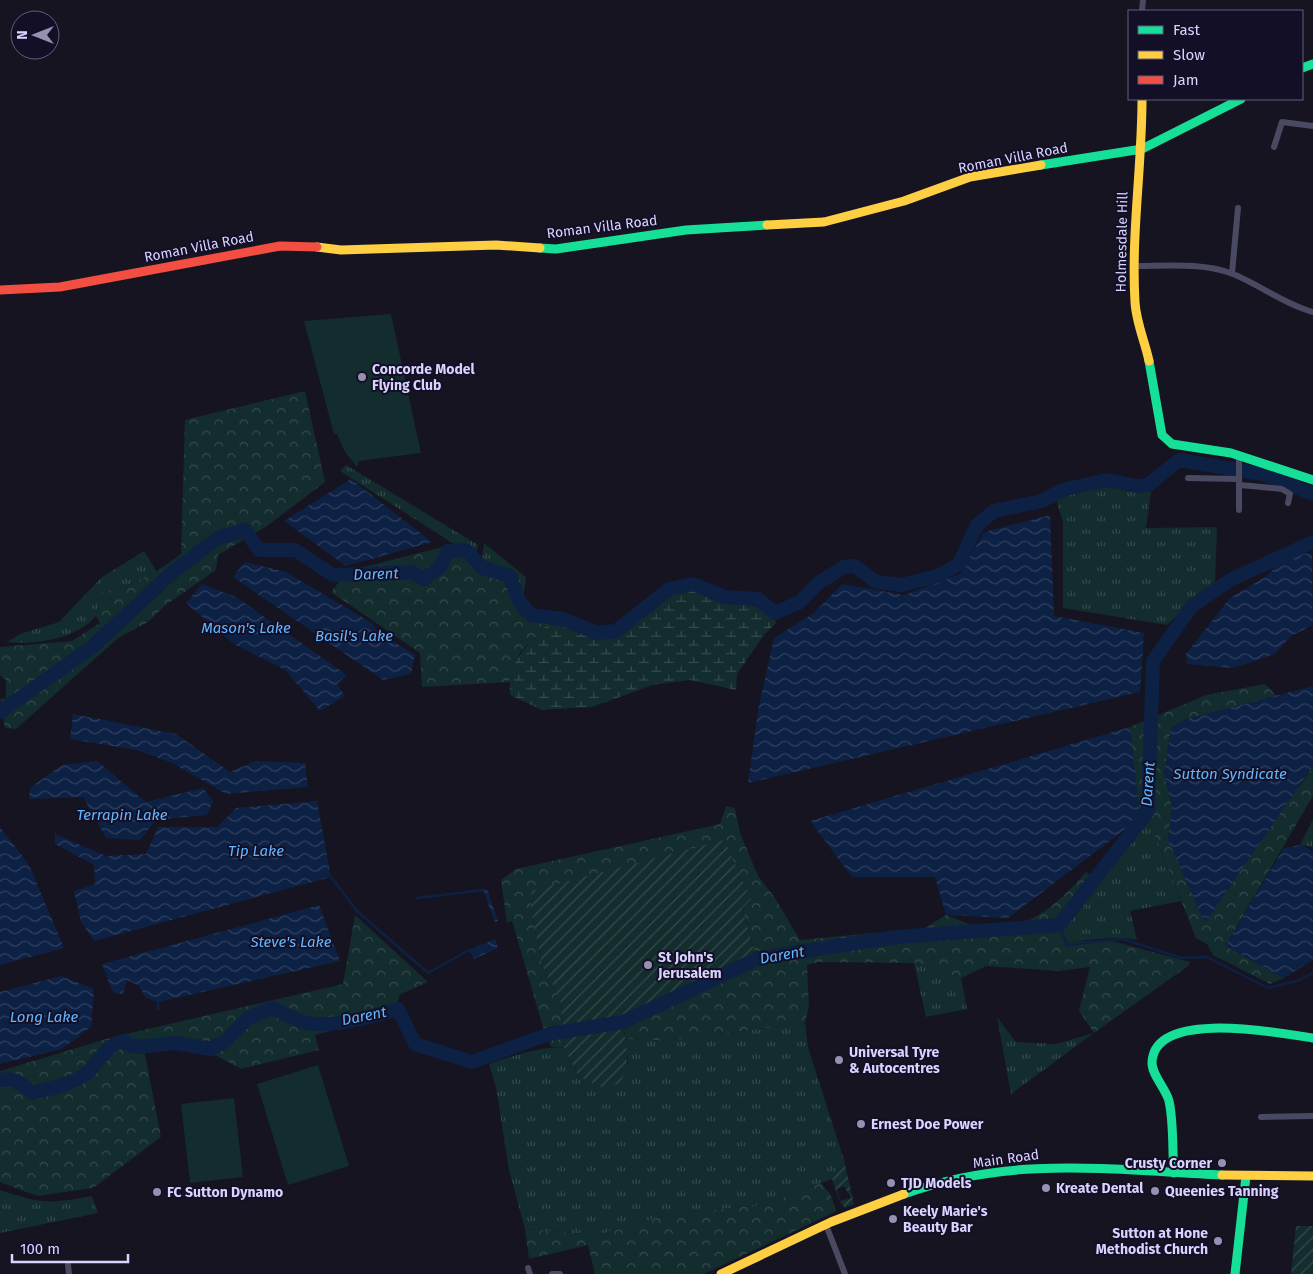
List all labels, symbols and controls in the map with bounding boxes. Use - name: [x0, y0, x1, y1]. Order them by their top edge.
- north arrow: [10, 10, 60, 60]
- legend: [1128, 10, 1303, 100]
- text: Fast: [1173, 21, 1200, 39]
- text: N: [14, 30, 31, 40]
- text: Slow: [1173, 46, 1205, 64]
- text: Jam: [1173, 71, 1199, 89]
- street label: Roman Villa Road: [957, 139, 1069, 177]
- street label: Holmesdale Hill: [1113, 191, 1131, 293]
- street label: Roman Villa Road: [546, 212, 658, 242]
- street label: Roman Villa Road: [143, 228, 255, 266]
- place label: Concorde Model Flying Club: [372, 361, 476, 394]
- marker: Concorde Model Flying Club: [356, 371, 368, 383]
- water label: Darent: [353, 564, 400, 584]
- water label: Mason's Lake: [201, 619, 291, 637]
- water label: Basil's Lake: [315, 627, 393, 645]
- water label: Darent: [1137, 760, 1159, 807]
- water label: Sutton Syndicate: [1172, 765, 1287, 783]
- water label: Terrapin Lake: [76, 806, 168, 824]
- water label: Tip Lake: [228, 842, 284, 860]
- water label: Steve's Lake: [249, 933, 332, 951]
- water label: Darent: [758, 942, 806, 968]
- place label: St John's Jerusalem: [657, 949, 722, 982]
- marker: St John's Jerusalem: [642, 959, 654, 971]
- water label: Darent: [340, 1003, 389, 1029]
- water label: Long Lake: [10, 1008, 78, 1026]
- place label: Universal Tyre & Autocentres: [849, 1044, 940, 1077]
- marker: Universal Tyre & Autocentres: [833, 1054, 845, 1066]
- place label: Ernest Doe Power: [871, 1116, 984, 1133]
- marker: Ernest Doe Power: [855, 1118, 867, 1130]
- street label: Main Road: [972, 1146, 1040, 1172]
- place label: Crusty Corner: [1125, 1155, 1212, 1172]
- marker: Crusty Corner: [1216, 1157, 1228, 1169]
- place label: TJD Models: [901, 1175, 972, 1192]
- marker: TJD Models: [885, 1177, 897, 1189]
- place label: Kreate Dental: [1056, 1180, 1144, 1197]
- marker: Kreate Dental: [1040, 1182, 1052, 1194]
- place label: Queenies Tanning: [1165, 1183, 1279, 1200]
- place label: FC Sutton Dynamo: [167, 1184, 283, 1201]
- marker: Queenies Tanning: [1149, 1185, 1161, 1197]
- marker: FC Sutton Dynamo: [151, 1186, 163, 1198]
- place label: Keely Marie's Beauty Bar: [903, 1203, 988, 1236]
- marker: Keely Marie's Beauty Bar: [887, 1213, 899, 1225]
- place label: Sutton at Hone Methodist Church: [1096, 1225, 1208, 1258]
- scale bar: [12, 1232, 129, 1264]
- marker: Sutton at Hone Methodist Church: [1212, 1235, 1224, 1247]
- text: 100 m: [20, 1240, 60, 1258]

